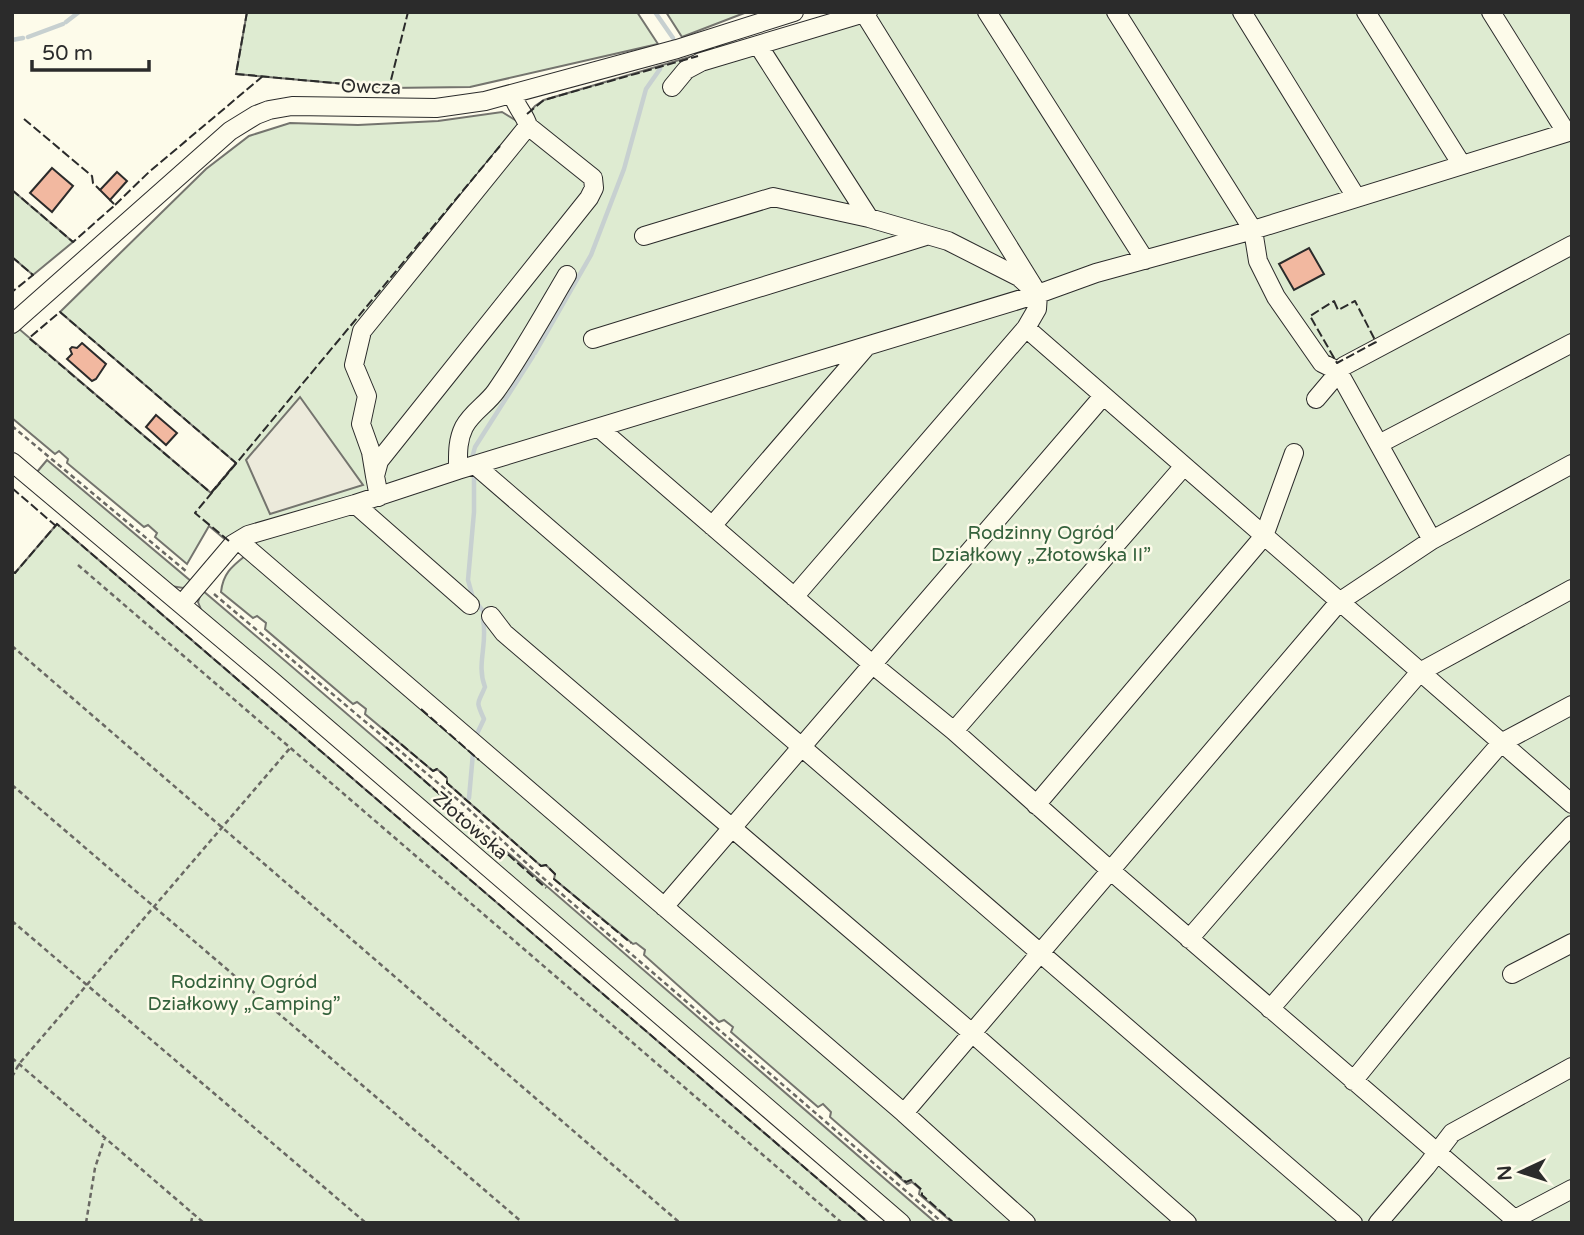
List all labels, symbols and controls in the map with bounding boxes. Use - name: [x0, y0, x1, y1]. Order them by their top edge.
- scale bar: [32, 28, 149, 72]
- text: 50 m: [42, 41, 93, 66]
- street label: Owcza: [340, 75, 402, 99]
- park label: Rodzinny Ogród Działkowy „Złotowska II”: [931, 522, 1151, 566]
- street label: Złotowska: [428, 787, 512, 864]
- park label: Rodzinny Ogród Działkowy „Camping”: [148, 971, 340, 1015]
- north arrow: [1486, 1137, 1556, 1207]
- text: N: [1494, 1165, 1517, 1181]

